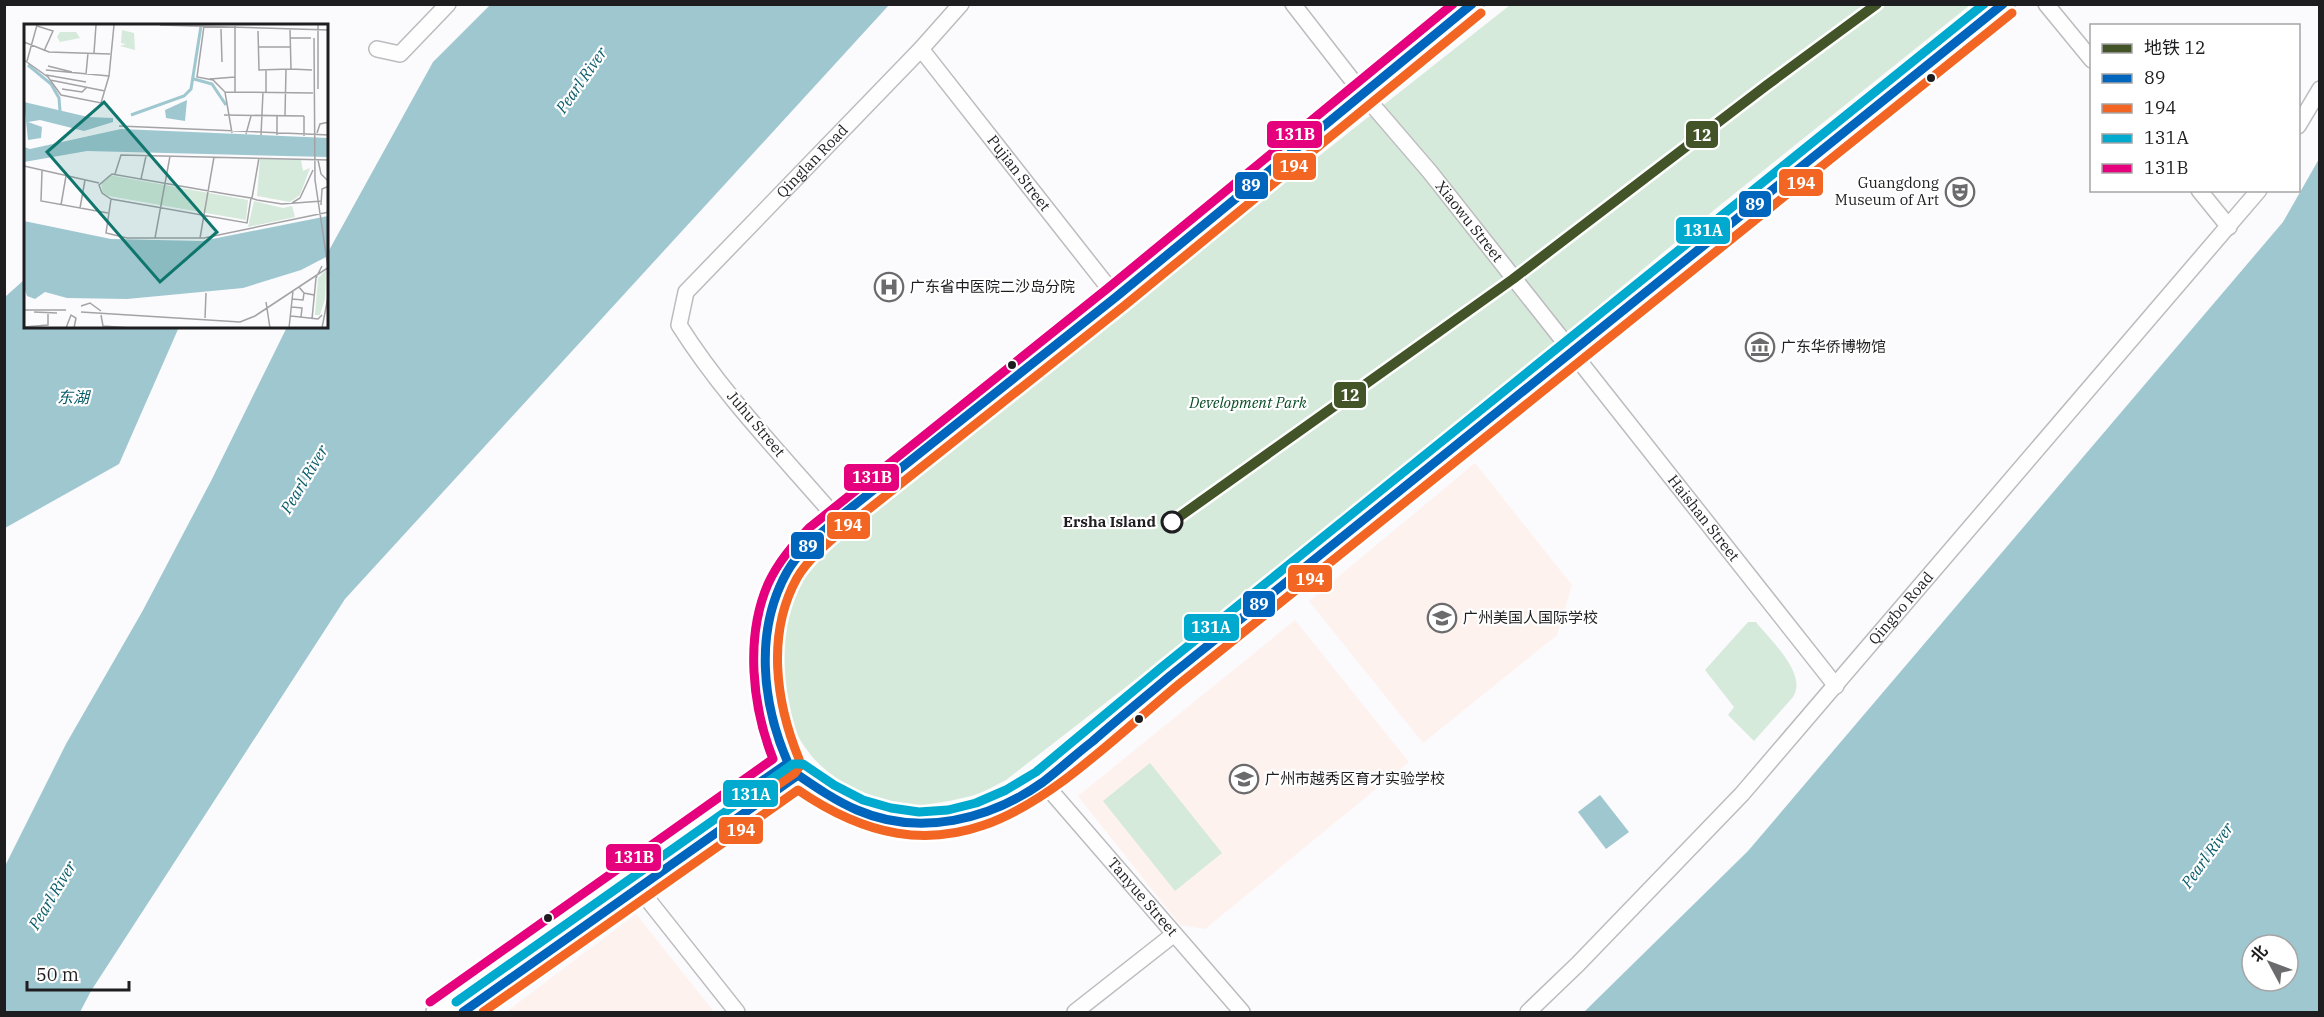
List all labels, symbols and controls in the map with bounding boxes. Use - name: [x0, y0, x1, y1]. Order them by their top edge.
- inset map: [24, 24, 328, 328]
- legend: [2090, 24, 2300, 192]
- text: 地铁 12: [2144, 36, 2206, 59]
- water label: Pearl River: [550, 42, 612, 118]
- text: 89: [2144, 66, 2166, 89]
- unlabelled marker: [1925, 72, 1937, 84]
- text: 194: [2144, 96, 2176, 119]
- street label: Qinglan Road: [772, 120, 852, 202]
- line badge: 131B: [1266, 120, 1323, 149]
- line badge: 12: [1685, 120, 1719, 149]
- text: 131B: [1275, 124, 1315, 144]
- text: 12: [1692, 125, 1712, 145]
- text: 131A: [2144, 126, 2189, 149]
- street label: Pujian Street: [983, 131, 1055, 215]
- line badge: 194: [1272, 152, 1317, 181]
- text: 194: [1280, 156, 1309, 176]
- text: 131B: [2144, 156, 2188, 179]
- line badge: 194: [1778, 168, 1824, 197]
- line badge: 89: [1234, 171, 1269, 200]
- text: 194: [1787, 173, 1816, 193]
- place label: Guangdong Museum of Art: [1835, 173, 1939, 209]
- text: 89: [1241, 175, 1261, 195]
- theatre icon: Guangdong Museum of Art: [1944, 176, 1976, 208]
- street label: Xiaowu Street: [1432, 177, 1507, 266]
- line badge: 89: [1738, 190, 1772, 218]
- text: 89: [1745, 194, 1765, 214]
- line badge: 131A: [1675, 216, 1731, 245]
- text: 131A: [1683, 220, 1723, 240]
- hospital icon: 广东省中医院二沙岛分院: [873, 271, 905, 303]
- place label: 广东省中医院二沙岛分院: [910, 277, 1075, 296]
- museum icon: 广东华侨博物馆: [1744, 331, 1776, 363]
- place label: 广东华侨博物馆: [1781, 337, 1886, 356]
- unlabelled marker: [1006, 359, 1018, 371]
- line badge: 12: [1333, 381, 1367, 409]
- text: 12: [1340, 385, 1360, 405]
- water label: 东湖: [57, 387, 92, 407]
- street label: Juhu Street: [723, 387, 789, 461]
- park label: Development Park: [1188, 393, 1307, 412]
- water label: Pearl River: [275, 440, 333, 518]
- line badge: 131B: [843, 463, 900, 492]
- text: 131B: [852, 467, 892, 487]
- street label: Haishan Street: [1664, 471, 1744, 565]
- line badge: 194: [826, 511, 871, 540]
- marker: Ersha Island: [1161, 511, 1183, 533]
- place label: Ersha Island: [1063, 512, 1157, 531]
- text: 194: [834, 515, 863, 535]
- line badge: 89: [790, 531, 825, 560]
- text: 89: [798, 536, 818, 556]
- line badge: 194: [1287, 564, 1333, 593]
- street label: Qingbo Road: [1864, 568, 1937, 648]
- text: 194: [1296, 569, 1325, 589]
- line badge: 89: [1242, 590, 1276, 618]
- text: 89: [1249, 594, 1269, 614]
- school or university icon: 广州美国人国际学校: [1426, 602, 1458, 634]
- place label: 广州美国人国际学校: [1463, 608, 1598, 627]
- line badge: 131A: [1183, 613, 1240, 642]
- text: 131A: [1191, 617, 1231, 637]
- unlabelled marker: [1133, 713, 1145, 725]
- school or university icon: 广州市越秀区育才实验学校: [1228, 763, 1260, 795]
- place label: 广州市越秀区育才实验学校: [1265, 769, 1445, 788]
- line badge: 131A: [722, 779, 779, 808]
- text: 131A: [731, 784, 771, 804]
- line badge: 194: [718, 816, 764, 845]
- water label: Pearl River: [2176, 818, 2238, 892]
- text: 194: [727, 820, 756, 840]
- line badge: 131B: [605, 843, 662, 872]
- text: 131B: [614, 847, 654, 867]
- street label: Tanyue Street: [1104, 853, 1182, 940]
- water label: Pearl River: [23, 856, 81, 934]
- unlabelled marker: [542, 912, 554, 924]
- north arrow: [2240, 933, 2300, 993]
- text: 北: [2246, 941, 2271, 966]
- scale bar: [27, 954, 129, 992]
- text: 50 m: [36, 963, 79, 986]

